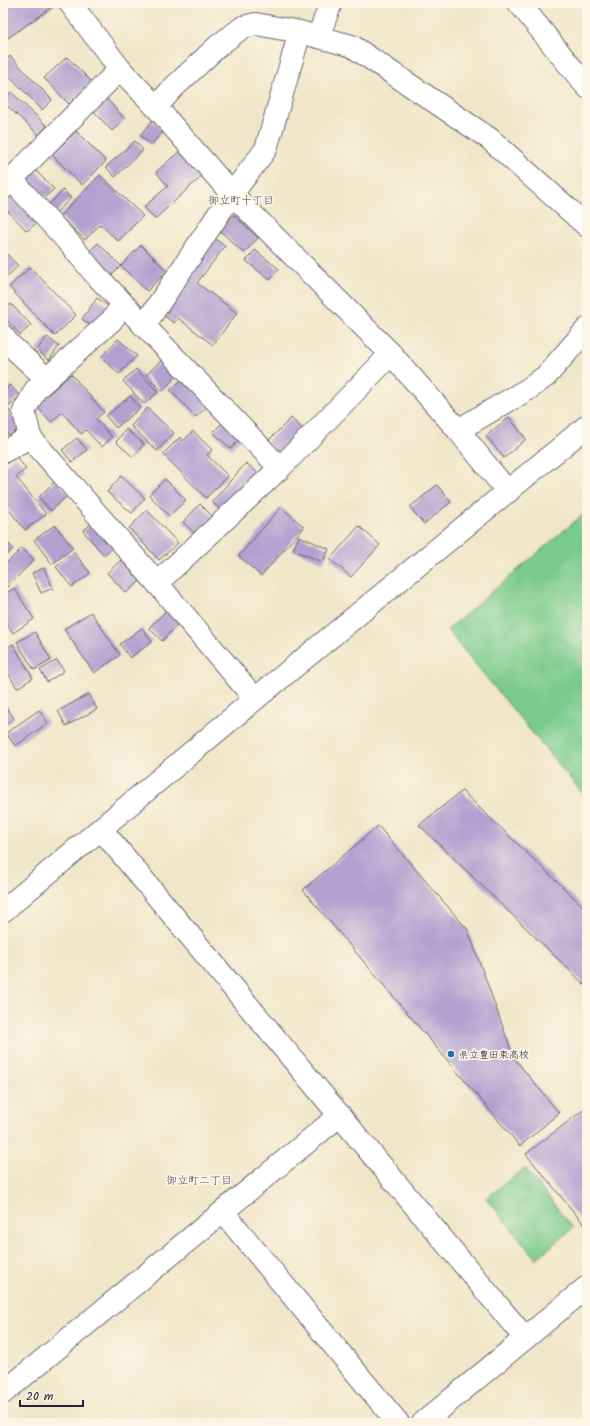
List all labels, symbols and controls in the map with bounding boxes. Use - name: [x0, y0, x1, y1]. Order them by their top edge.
- district label: 御立町十丁目: [208, 192, 274, 210]
- place label: 県立豊田東高校: [459, 1047, 529, 1063]
- marker: 県立豊田東高校: [446, 1049, 456, 1059]
- district label: 御立町二丁目: [166, 1172, 232, 1190]
- scale bar: [20, 1382, 83, 1408]
- text: 20 m: [26, 1387, 54, 1406]

